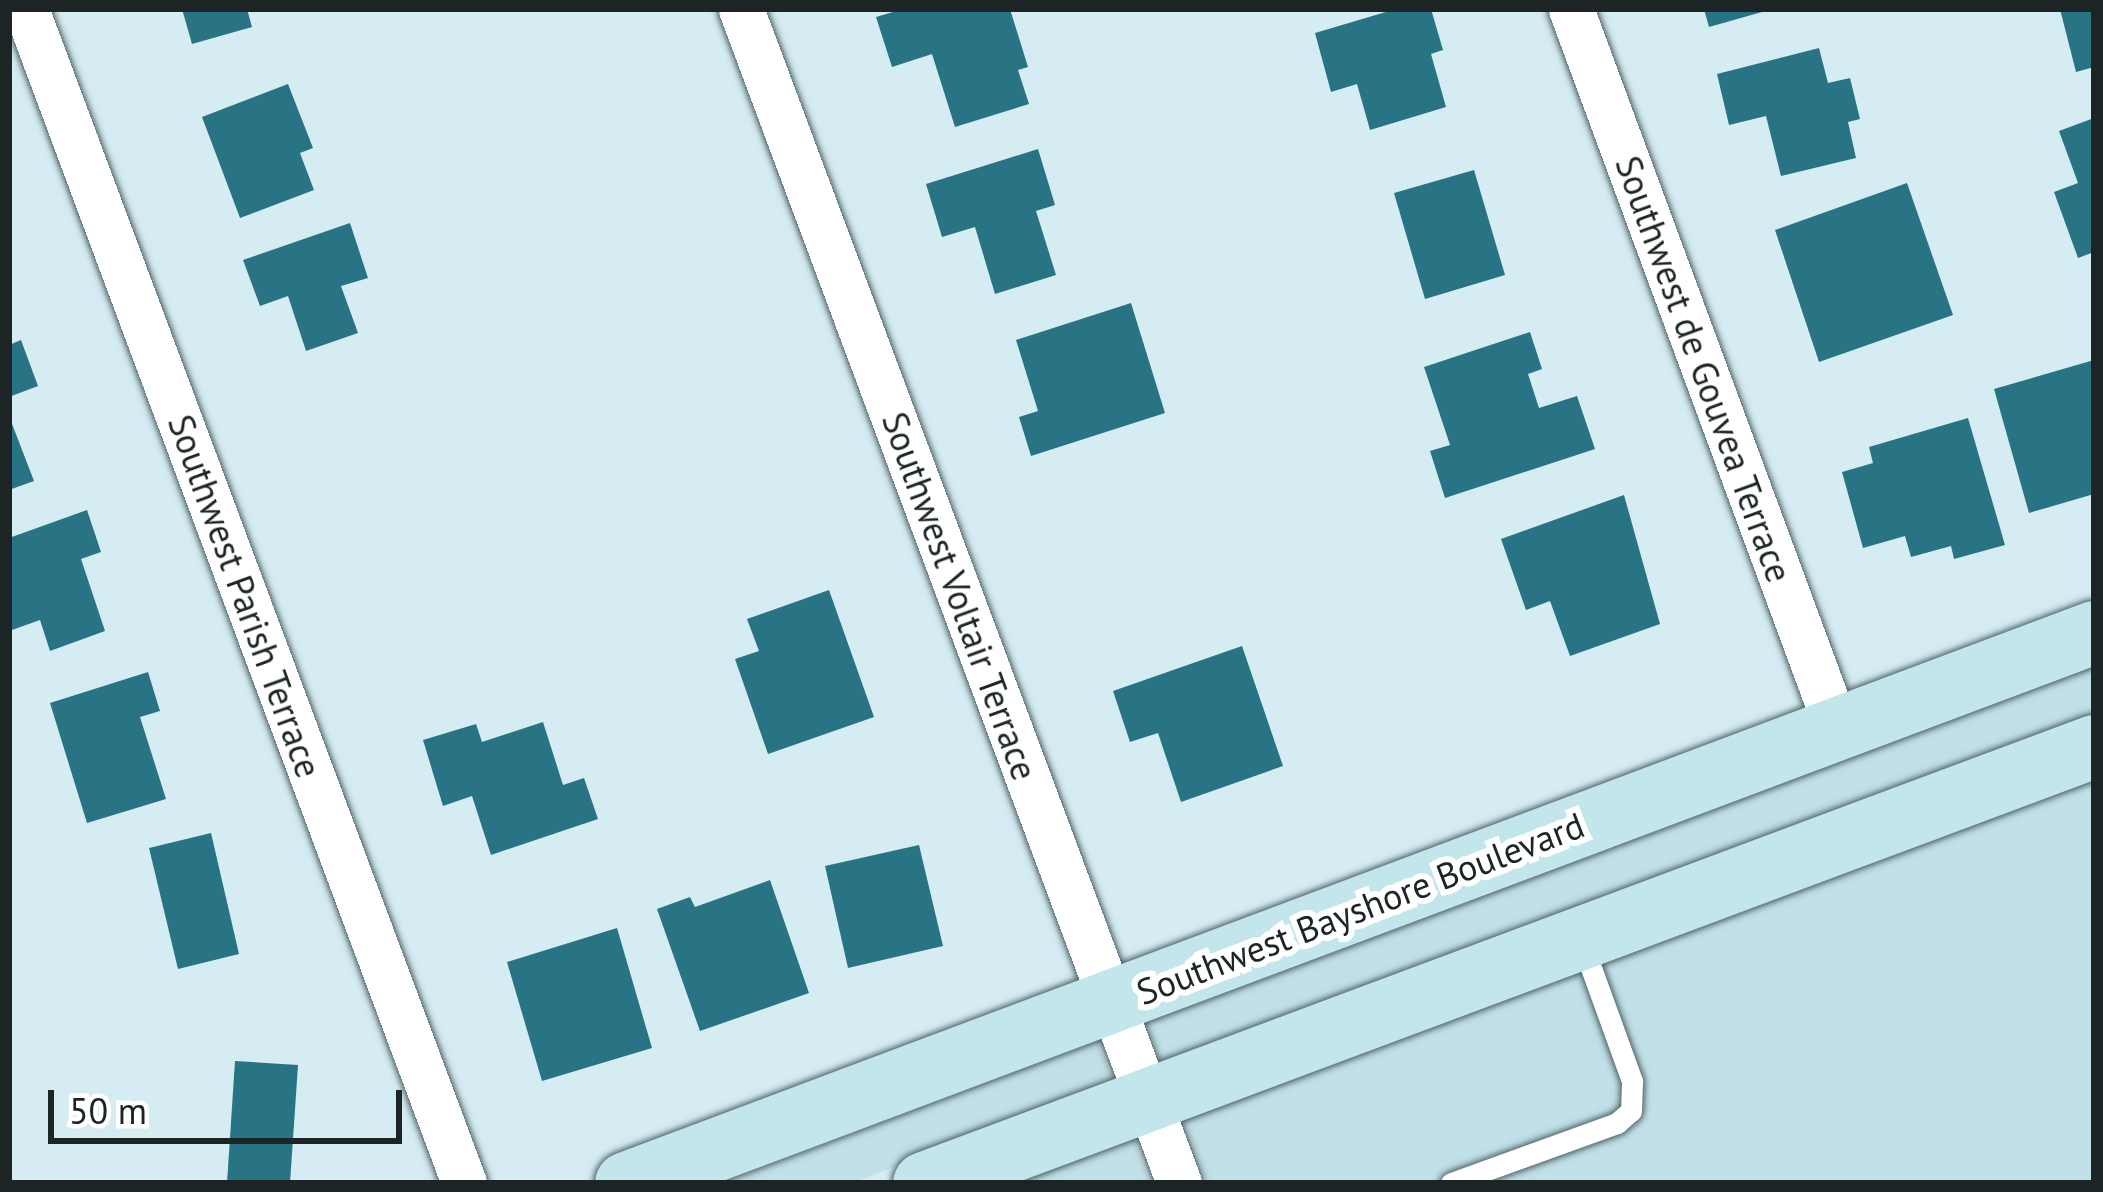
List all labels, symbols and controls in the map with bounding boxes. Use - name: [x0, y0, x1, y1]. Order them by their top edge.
- street label: Southwest de Gouvea Terrace: [1607, 150, 1801, 588]
- street label: Southwest Voltair Terrace: [873, 405, 1047, 787]
- street label: Southwest Parish Terrace: [159, 408, 331, 784]
- street label: Southwest Bayshore Boulevard: [1130, 803, 1590, 1013]
- scale bar: [54, 1066, 408, 1140]
- text: 50 m: [69, 1087, 147, 1134]

